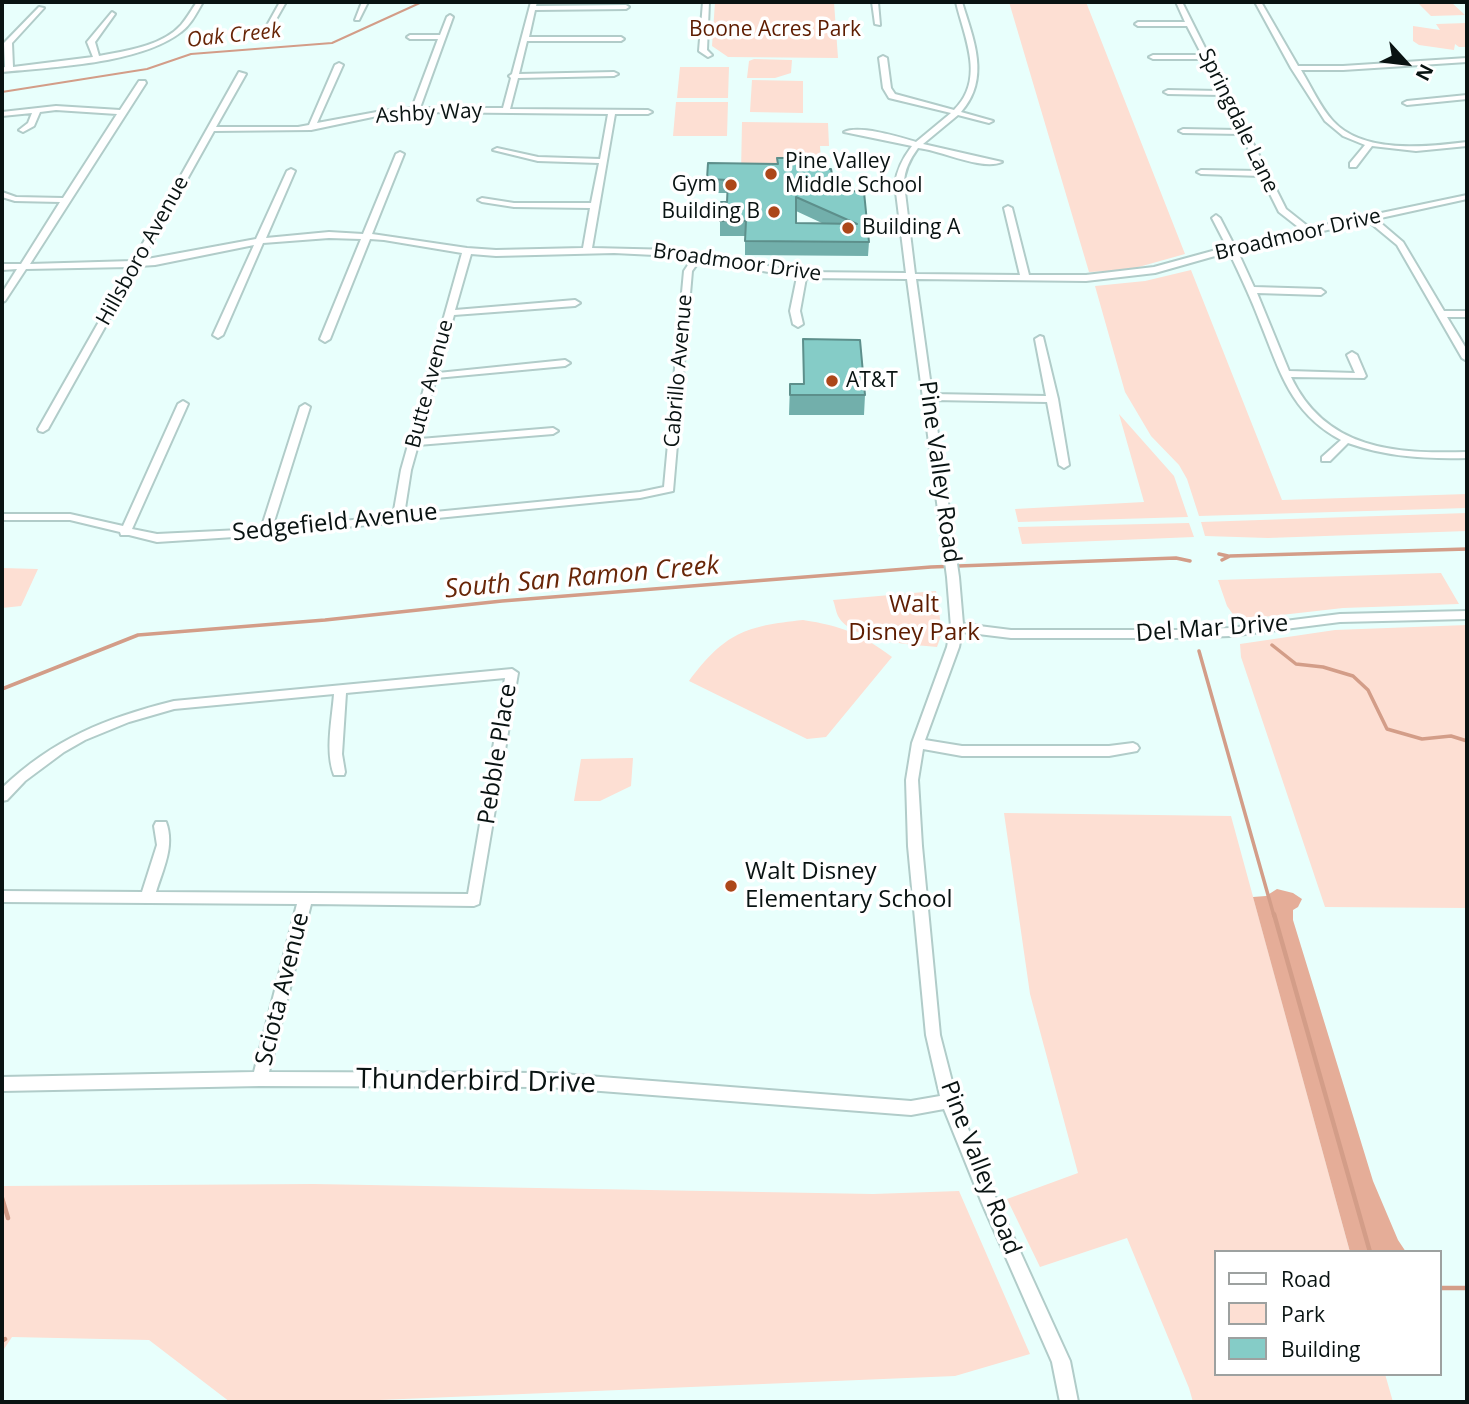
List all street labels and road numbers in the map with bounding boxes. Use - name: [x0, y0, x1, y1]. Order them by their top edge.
- street label: Springdale Lane: [1192, 45, 1284, 197]
- street label: Ashby Way: [375, 99, 483, 129]
- street label: Hillsboro Avenue: [92, 172, 194, 330]
- street label: Broadmoor Drive: [1213, 204, 1383, 266]
- street label: Broadmoor Drive: [651, 239, 823, 287]
- street label: Cabrillo Avenue: [660, 293, 698, 449]
- street label: Butte Avenue: [401, 317, 459, 451]
- street label: Pine Valley Road: [912, 379, 966, 565]
- street label: Sedgefield Avenue: [231, 498, 439, 548]
- street label: Del Mar Drive: [1135, 609, 1289, 649]
- street label: Pebble Place: [473, 682, 523, 826]
- street label: Sciota Avenue: [250, 909, 316, 1069]
- street label: Thunderbird Drive: [356, 1063, 596, 1101]
- street label: Pine Valley Road: [934, 1077, 1026, 1259]

